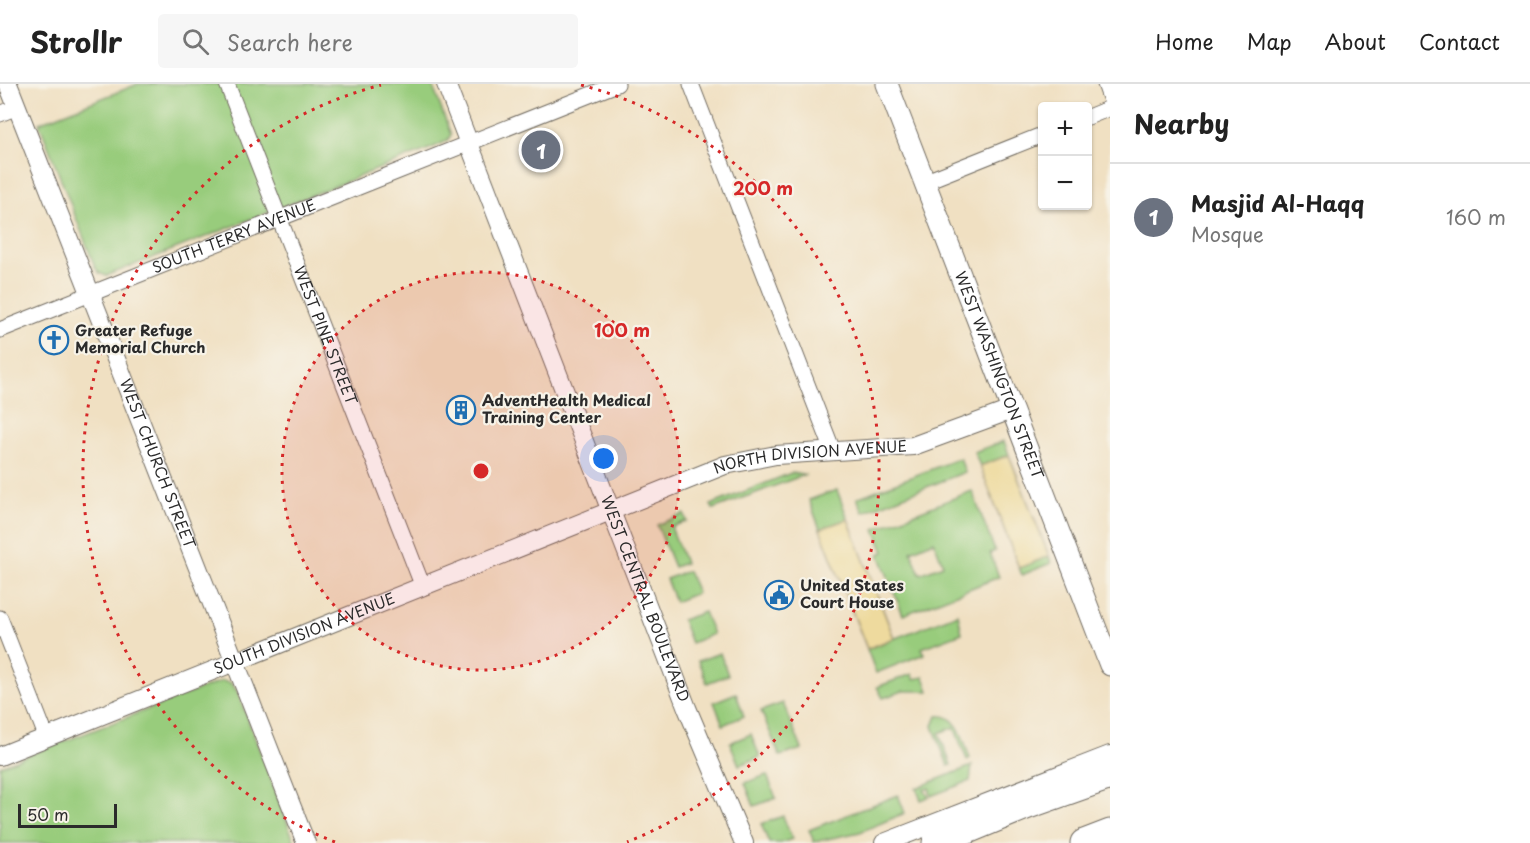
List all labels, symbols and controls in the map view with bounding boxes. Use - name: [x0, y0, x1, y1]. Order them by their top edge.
- search box: [158, 14, 578, 68]
- text: Strollr: [30, 20, 122, 63]
- icon: search: [179, 25, 212, 58]
- text: Search here: [227, 25, 353, 58]
- text: Home: [1155, 25, 1214, 57]
- text: Map: [1247, 25, 1292, 57]
- text: About: [1325, 25, 1386, 57]
- text: Contact: [1419, 25, 1500, 57]
- map controls: [1038, 102, 1092, 210]
- button: +: [1038, 102, 1092, 156]
- text: Nearby: [1134, 104, 1229, 143]
- pin: 1: [522, 128, 560, 172]
- button: −: [1038, 156, 1092, 210]
- text: 200 m: [733, 174, 793, 201]
- text: Masjid Al-Haqq: [1191, 186, 1364, 219]
- street label: SOUTH TERRY AVENUE: [148, 192, 319, 278]
- text: 1: [1149, 202, 1158, 232]
- text: 160 m: [1446, 202, 1506, 232]
- text: Mosque: [1191, 219, 1264, 249]
- street label: WEST PINE STREET: [289, 262, 364, 409]
- street label: WEST WASHINGTON STREET: [950, 268, 1051, 483]
- text: 100 m: [594, 316, 650, 343]
- place label: Greater Refuge Memorial Church: [75, 318, 206, 358]
- church icon: Greater Refuge Memorial Church: [38, 324, 70, 356]
- street label: WEST CHURCH STREET: [115, 375, 203, 552]
- place label: AdventHealth Medical Training Center: [482, 388, 651, 428]
- building icon: AdventHealth Medical Training Center: [445, 394, 477, 426]
- street label: NORTH DIVISION AVENUE: [709, 433, 908, 479]
- your location: [589, 444, 618, 473]
- centre of rings: [471, 461, 491, 481]
- street label: WEST CENTRAL BOULEVARD: [596, 492, 697, 705]
- place label: United States Court House: [800, 573, 904, 613]
- public building icon: United States Court House: [763, 579, 795, 611]
- street label: SOUTH DIVISION AVENUE: [210, 586, 398, 679]
- scale bar: [18, 801, 117, 828]
- text: 50 m: [27, 802, 68, 826]

